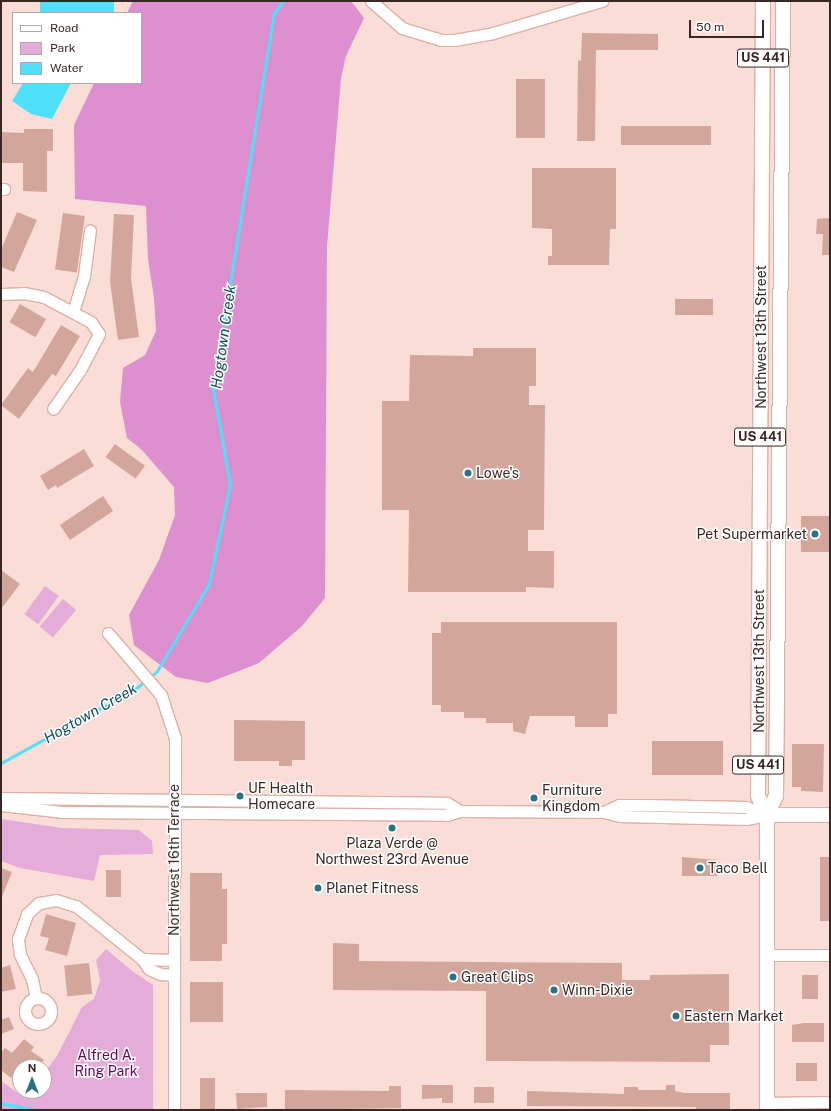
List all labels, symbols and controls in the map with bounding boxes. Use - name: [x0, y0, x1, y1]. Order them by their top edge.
- legend: [12, 12, 142, 84]
- scale bar: [691, 12, 766, 38]
- text: 50 m: [696, 20, 724, 34]
- text: Road: [50, 21, 78, 35]
- text: Park: [50, 41, 76, 55]
- road number: US 441: [737, 47, 789, 69]
- text: Water: [50, 61, 83, 75]
- street label: Northwest 13th Street: [753, 265, 769, 409]
- water label: Hogtown Creek: [207, 284, 239, 390]
- road number: US 441: [734, 426, 786, 448]
- place label: Lowe's: [476, 465, 519, 481]
- marker: Lowe's: [463, 468, 473, 478]
- place label: Pet Supermarket: [697, 526, 807, 542]
- marker: Pet Supermarket: [810, 529, 820, 539]
- street label: Northwest 13th Street: [751, 589, 767, 733]
- water label: Hogtown Creek: [40, 679, 140, 747]
- road number: US 441: [732, 754, 784, 776]
- place label: UF Health Homecare: [248, 780, 315, 812]
- place label: Furniture Kingdom: [542, 782, 602, 814]
- street label: Northwest 16th Terrace: [166, 784, 182, 936]
- marker: UF Health Homecare: [235, 791, 245, 801]
- marker: Furniture Kingdom: [529, 793, 539, 803]
- marker: Plaza Verde @ Northwest 23rd Avenue: [387, 823, 397, 833]
- place label: Plaza Verde @ Northwest 23rd Avenue: [315, 835, 469, 868]
- place label: Taco Bell: [708, 860, 768, 876]
- marker: Taco Bell: [695, 863, 705, 873]
- place label: Planet Fitness: [326, 880, 419, 896]
- marker: Planet Fitness: [313, 883, 323, 893]
- place label: Great Clips: [461, 969, 533, 985]
- marker: Great Clips: [448, 972, 458, 982]
- place label: Winn-Dixie: [562, 982, 633, 998]
- marker: Winn-Dixie: [549, 985, 559, 995]
- place label: Eastern Market: [684, 1008, 783, 1024]
- marker: Eastern Market: [671, 1011, 681, 1021]
- park label: Alfred A. Ring Park: [75, 1047, 137, 1080]
- north arrow: [12, 1059, 52, 1099]
- text: N: [28, 1062, 36, 1074]

